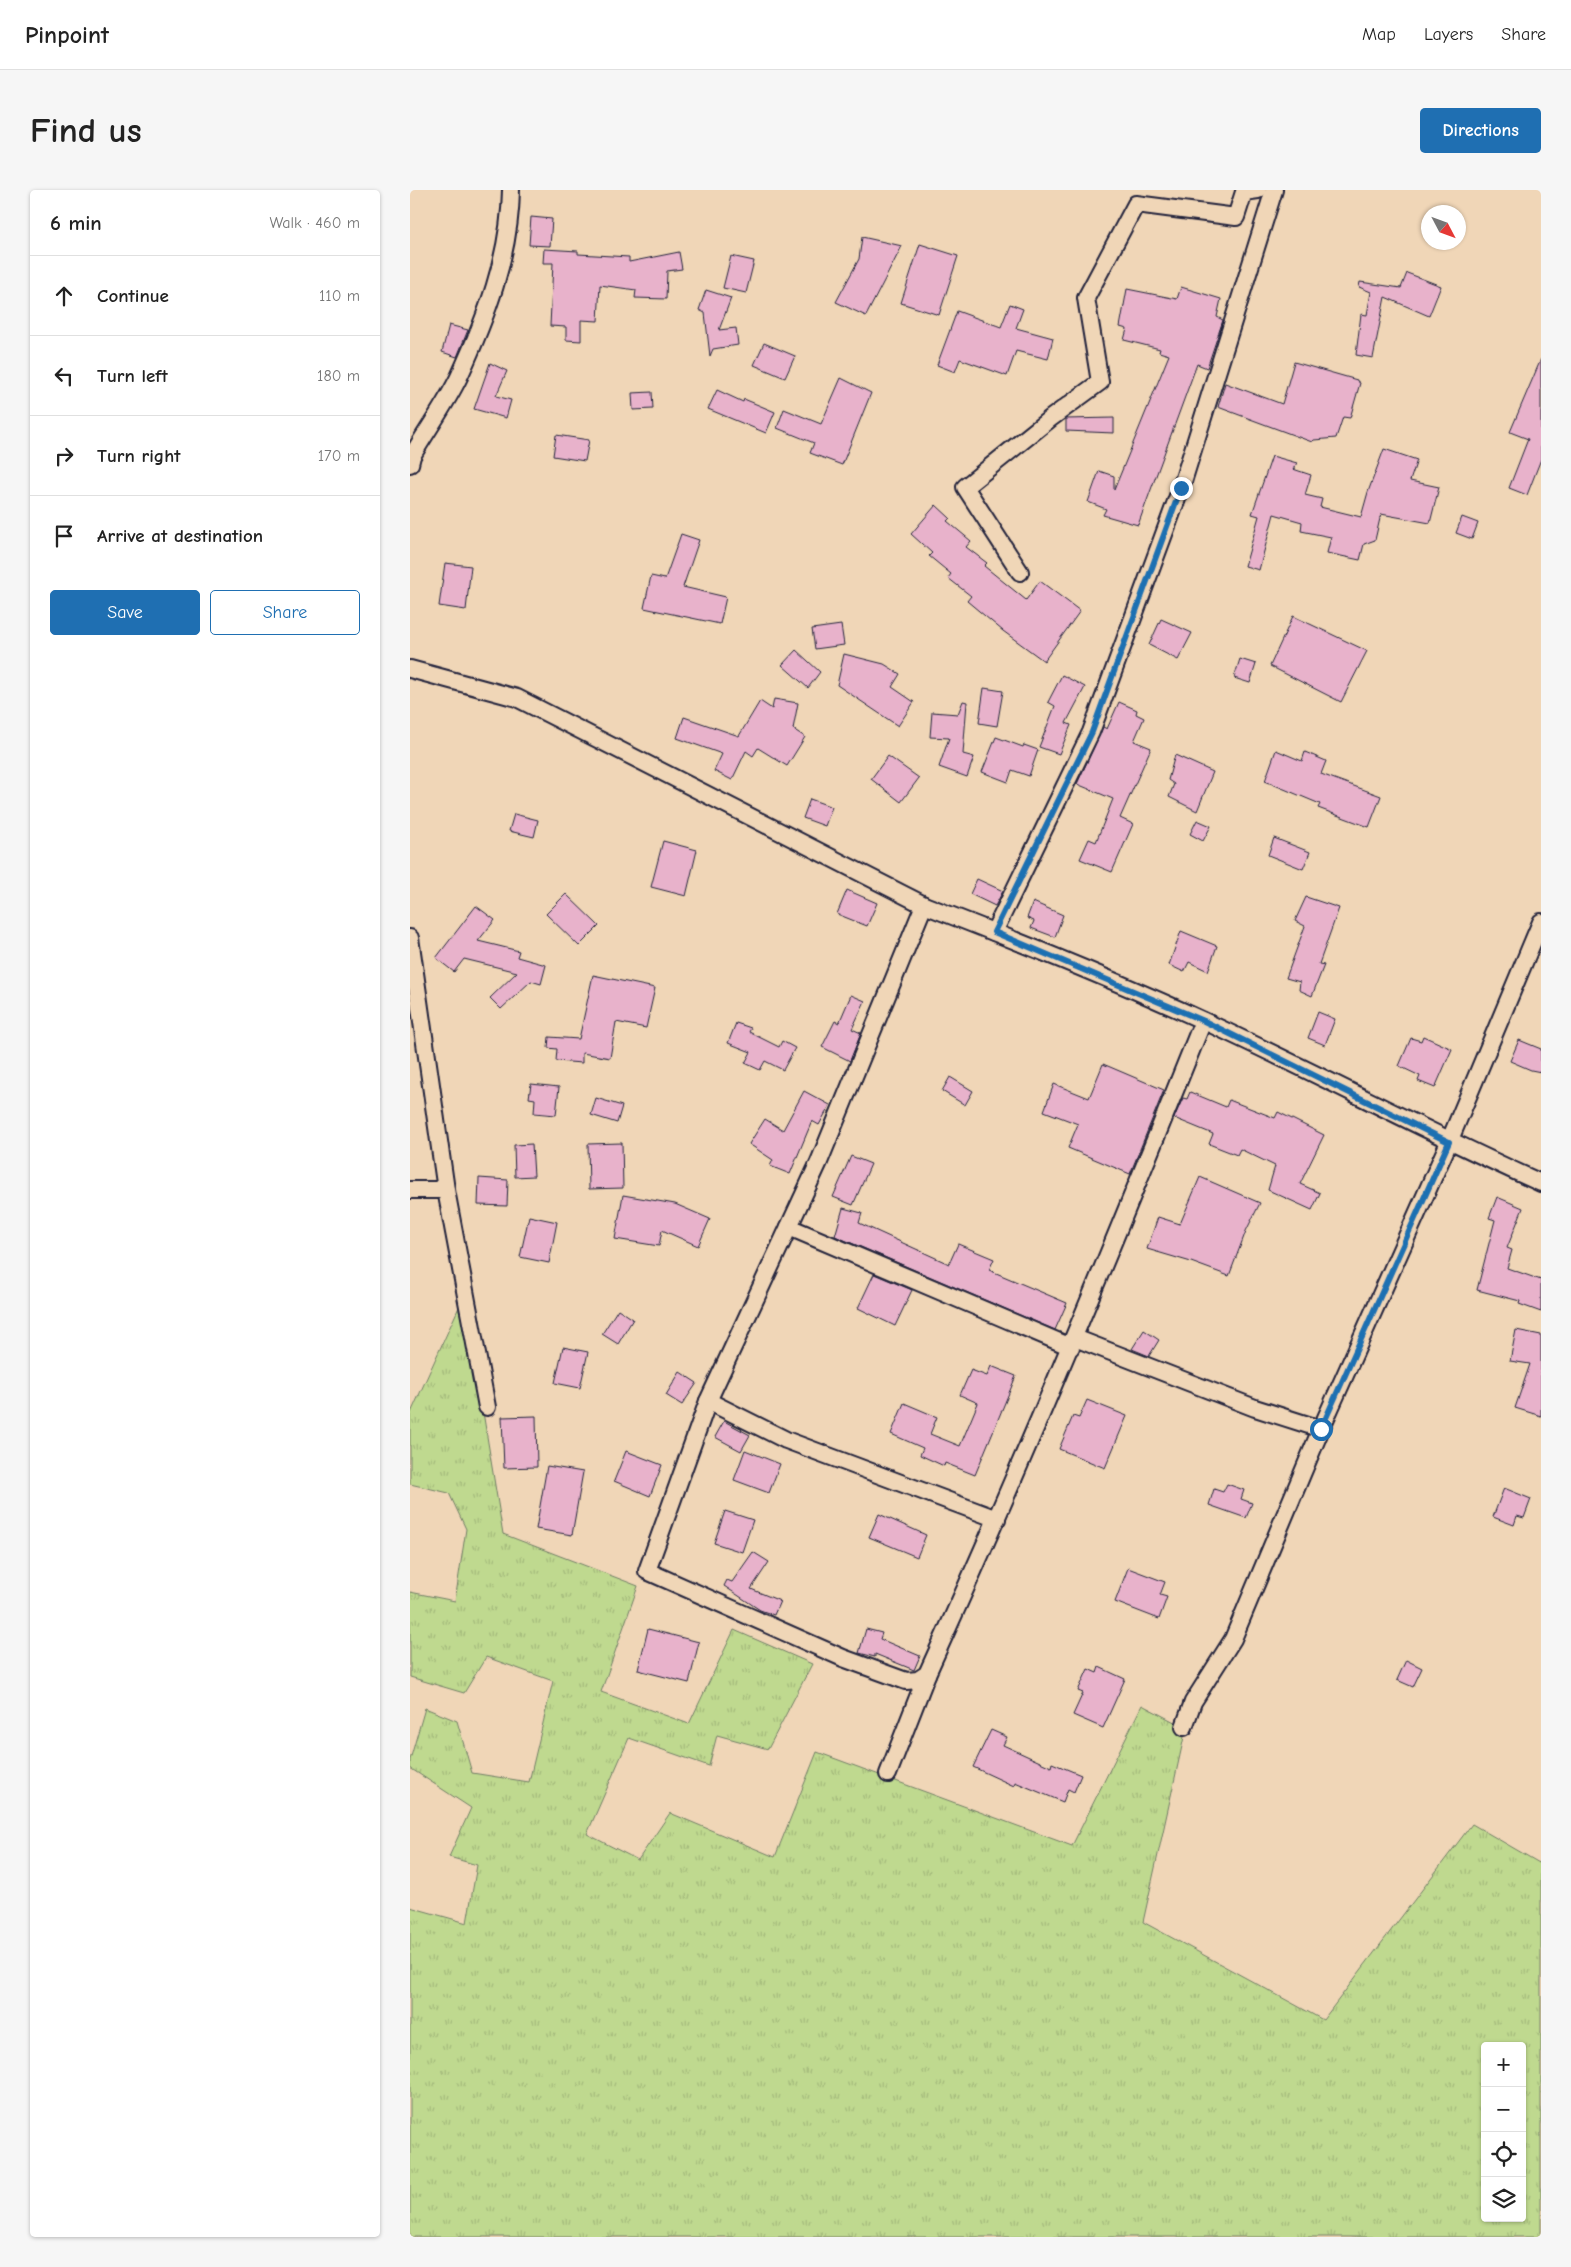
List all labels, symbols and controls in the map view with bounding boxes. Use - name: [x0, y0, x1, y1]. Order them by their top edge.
- text: Pinpoint: [25, 21, 109, 49]
- text: Map: [1362, 24, 1396, 45]
- text: Layers: [1424, 24, 1473, 45]
- text: Share: [1501, 24, 1546, 45]
- button: Directions: [1420, 108, 1541, 153]
- text: Find us: [30, 110, 142, 151]
- north arrow: [1421, 205, 1466, 250]
- text: 6 min: [50, 211, 102, 235]
- text: Walk · 460 m: [269, 214, 360, 232]
- icon: ahead: [50, 282, 78, 310]
- text: Continue: [97, 285, 169, 307]
- text: 110 m: [319, 287, 360, 305]
- icon: left: [50, 362, 78, 390]
- text: Turn left: [97, 365, 168, 387]
- text: 180 m: [317, 367, 360, 385]
- icon: right: [50, 442, 78, 470]
- text: Turn right: [97, 445, 181, 467]
- text: 170 m: [318, 447, 360, 465]
- route end: [1170, 477, 1193, 500]
- icon: arrive: [50, 522, 78, 550]
- text: Arrive at destination: [97, 525, 263, 547]
- button: Save: [50, 590, 200, 635]
- button: Share: [210, 590, 360, 635]
- route start: [1310, 1418, 1333, 1441]
- map controls: [1481, 2042, 1526, 2222]
- button: +: [1481, 2042, 1526, 2087]
- button: −: [1481, 2087, 1526, 2132]
- button: locate: [1481, 2132, 1526, 2177]
- button: layers: [1481, 2177, 1526, 2222]

